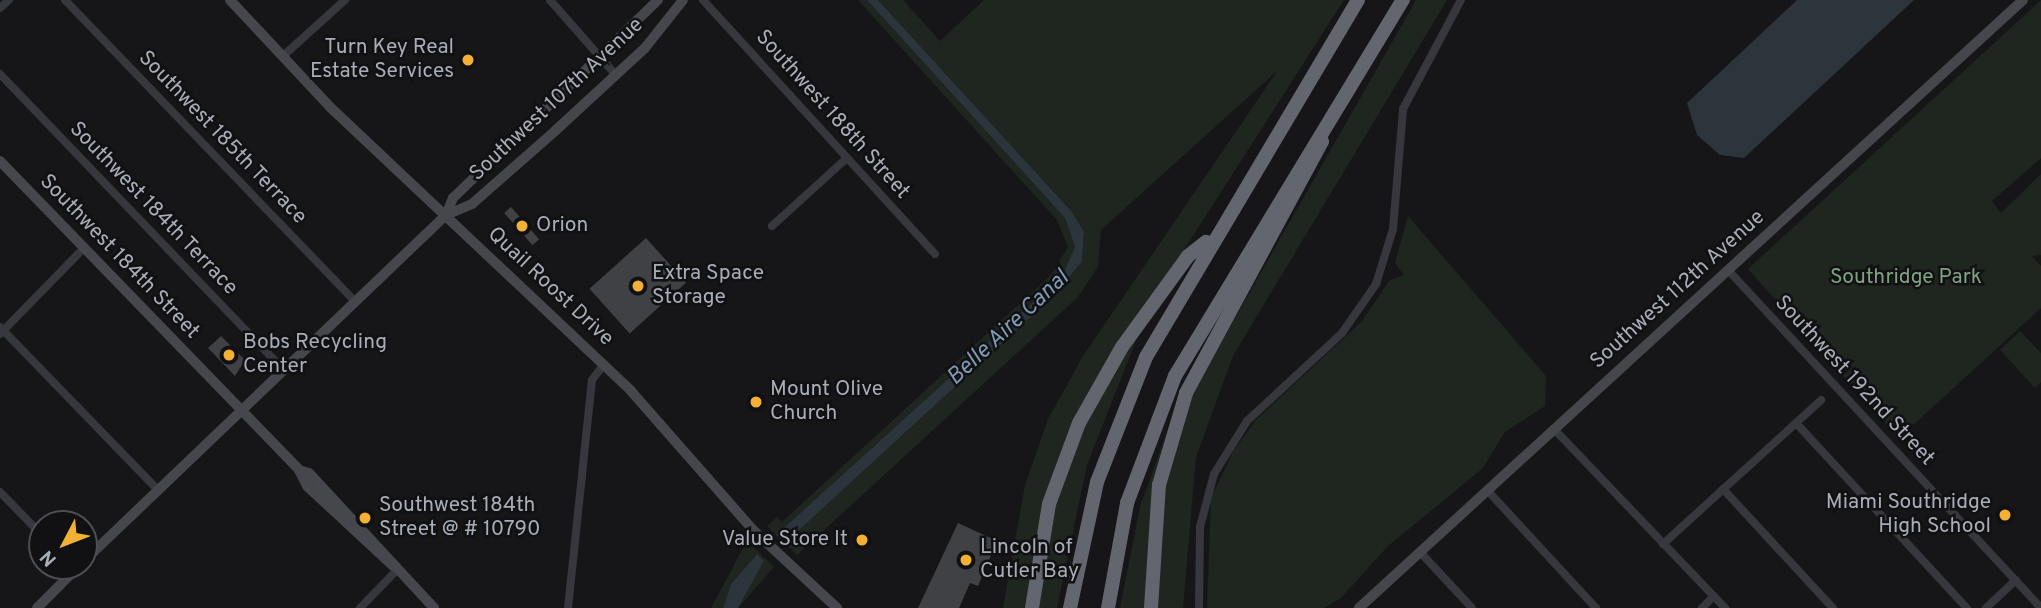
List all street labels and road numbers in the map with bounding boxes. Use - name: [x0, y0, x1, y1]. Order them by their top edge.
- street label: Southwest 107th Avenue: [465, 13, 649, 187]
- street label: Southwest 188th Street: [750, 25, 914, 205]
- street label: Southwest 185th Terrace: [132, 46, 312, 230]
- street label: Southwest 184th Terrace: [63, 117, 243, 301]
- street label: Southwest 184th Street: [34, 169, 204, 345]
- street label: Southwest 112th Avenue: [1585, 205, 1771, 375]
- street label: Quail Roost Drive: [482, 222, 618, 352]
- street label: Southwest 192nd Street: [1769, 291, 1939, 471]

